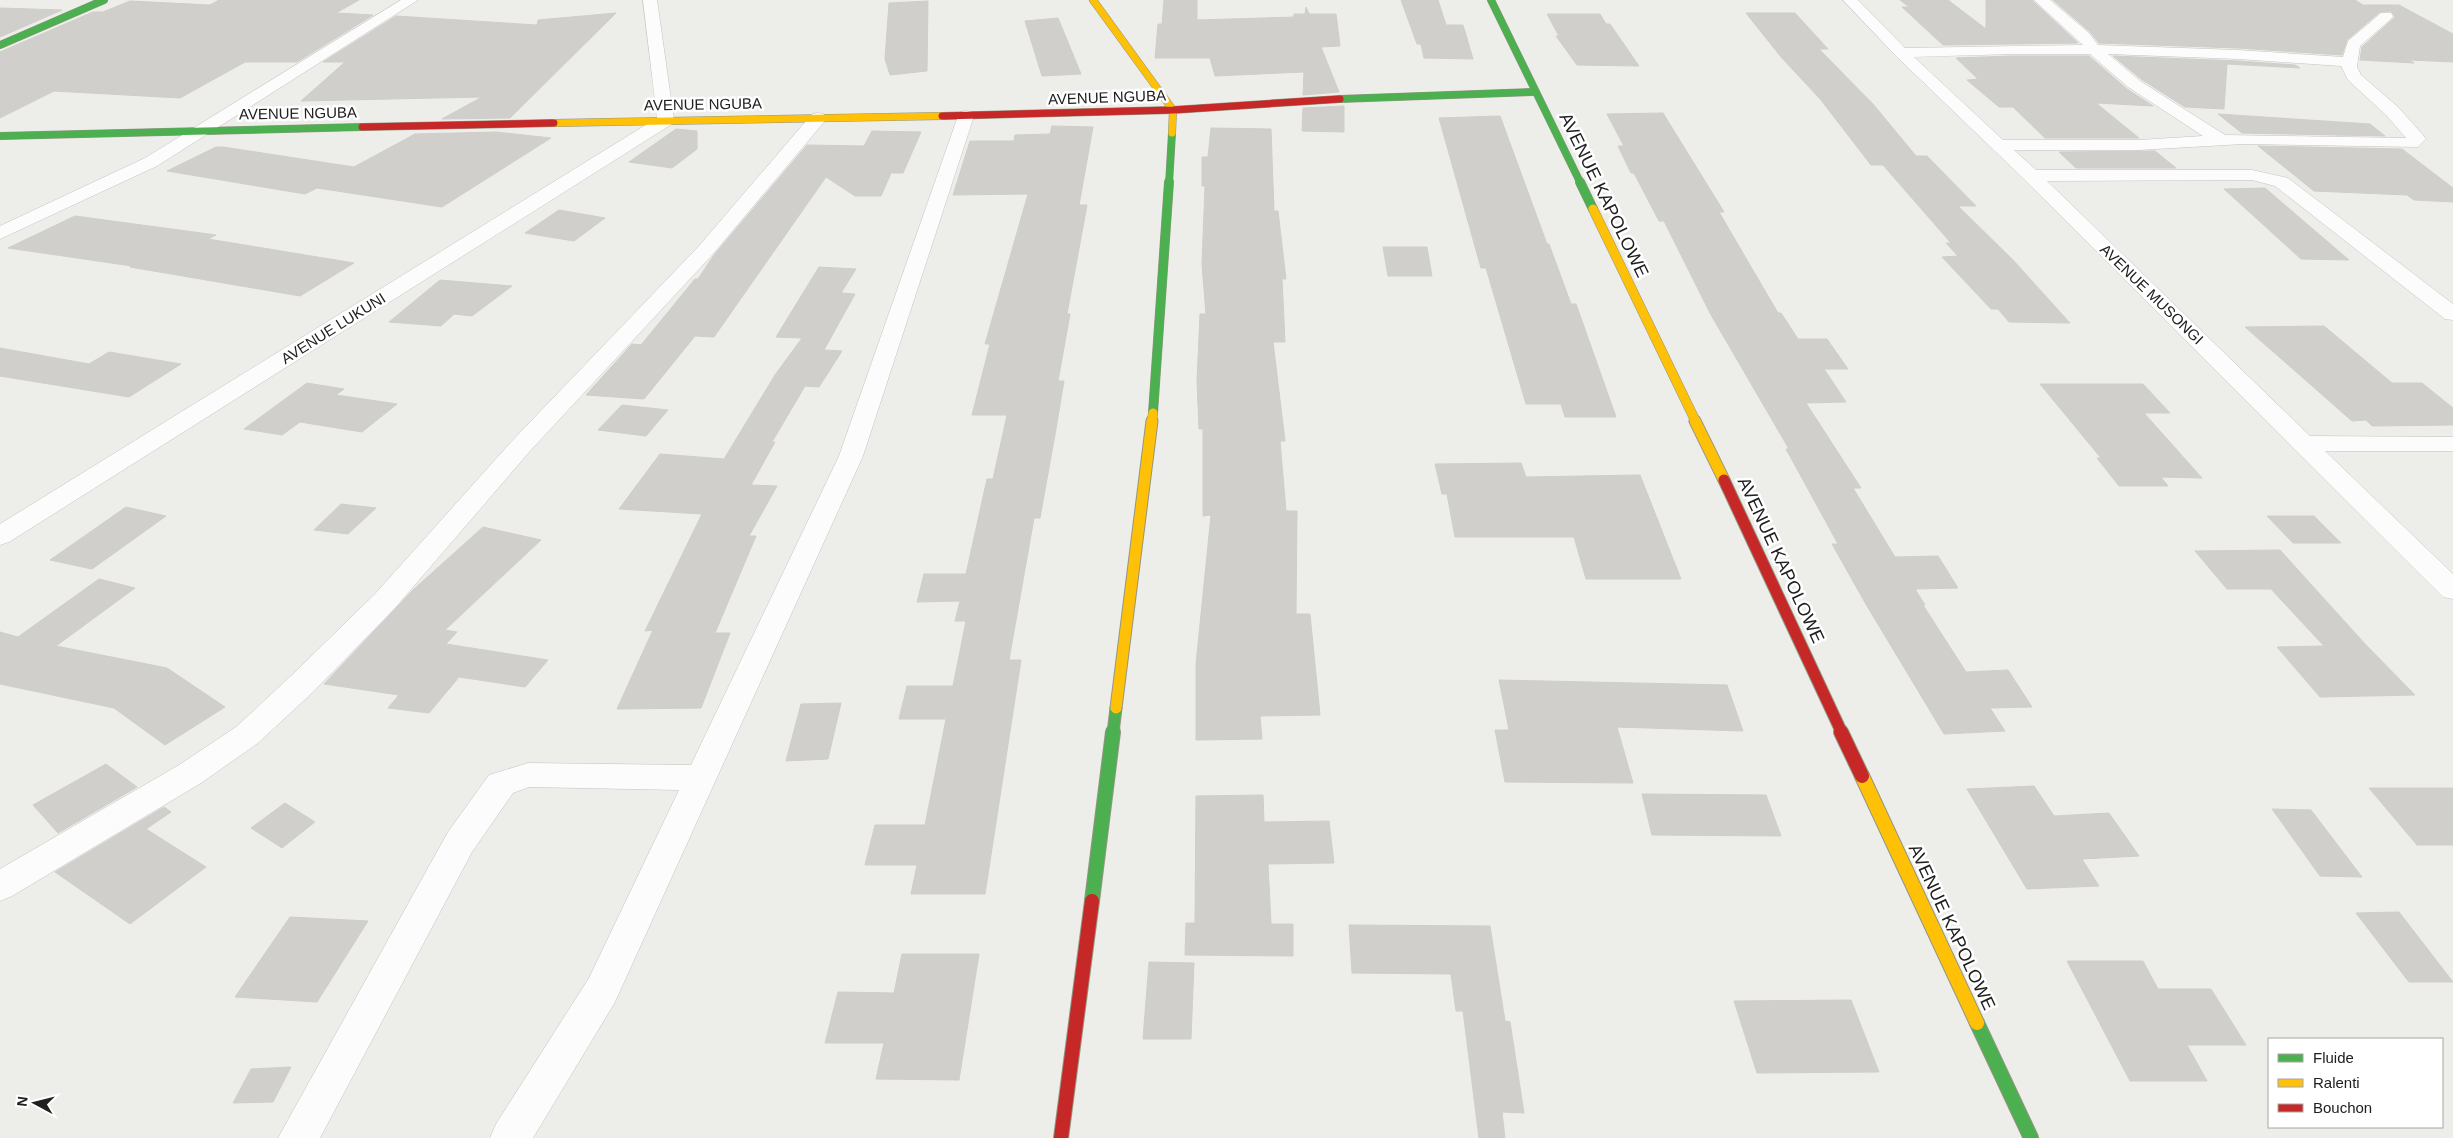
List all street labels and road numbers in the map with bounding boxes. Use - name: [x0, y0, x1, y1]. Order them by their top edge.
- street label: AVENUE NGUBA: [1048, 86, 1166, 108]
- street label: AVENUE NGUBA: [644, 94, 762, 114]
- street label: AVENUE NGUBA: [239, 103, 357, 123]
- street label: AVENUE KAPOLOWE: [1555, 109, 1653, 281]
- street label: AVENUE MUSONGI: [2097, 241, 2207, 347]
- street label: AVENUE LUKUNI: [278, 289, 388, 367]
- street label: AVENUE KAPOLOWE: [1734, 474, 1828, 646]
- street label: AVENUE KAPOLOWE: [1905, 841, 1999, 1013]

